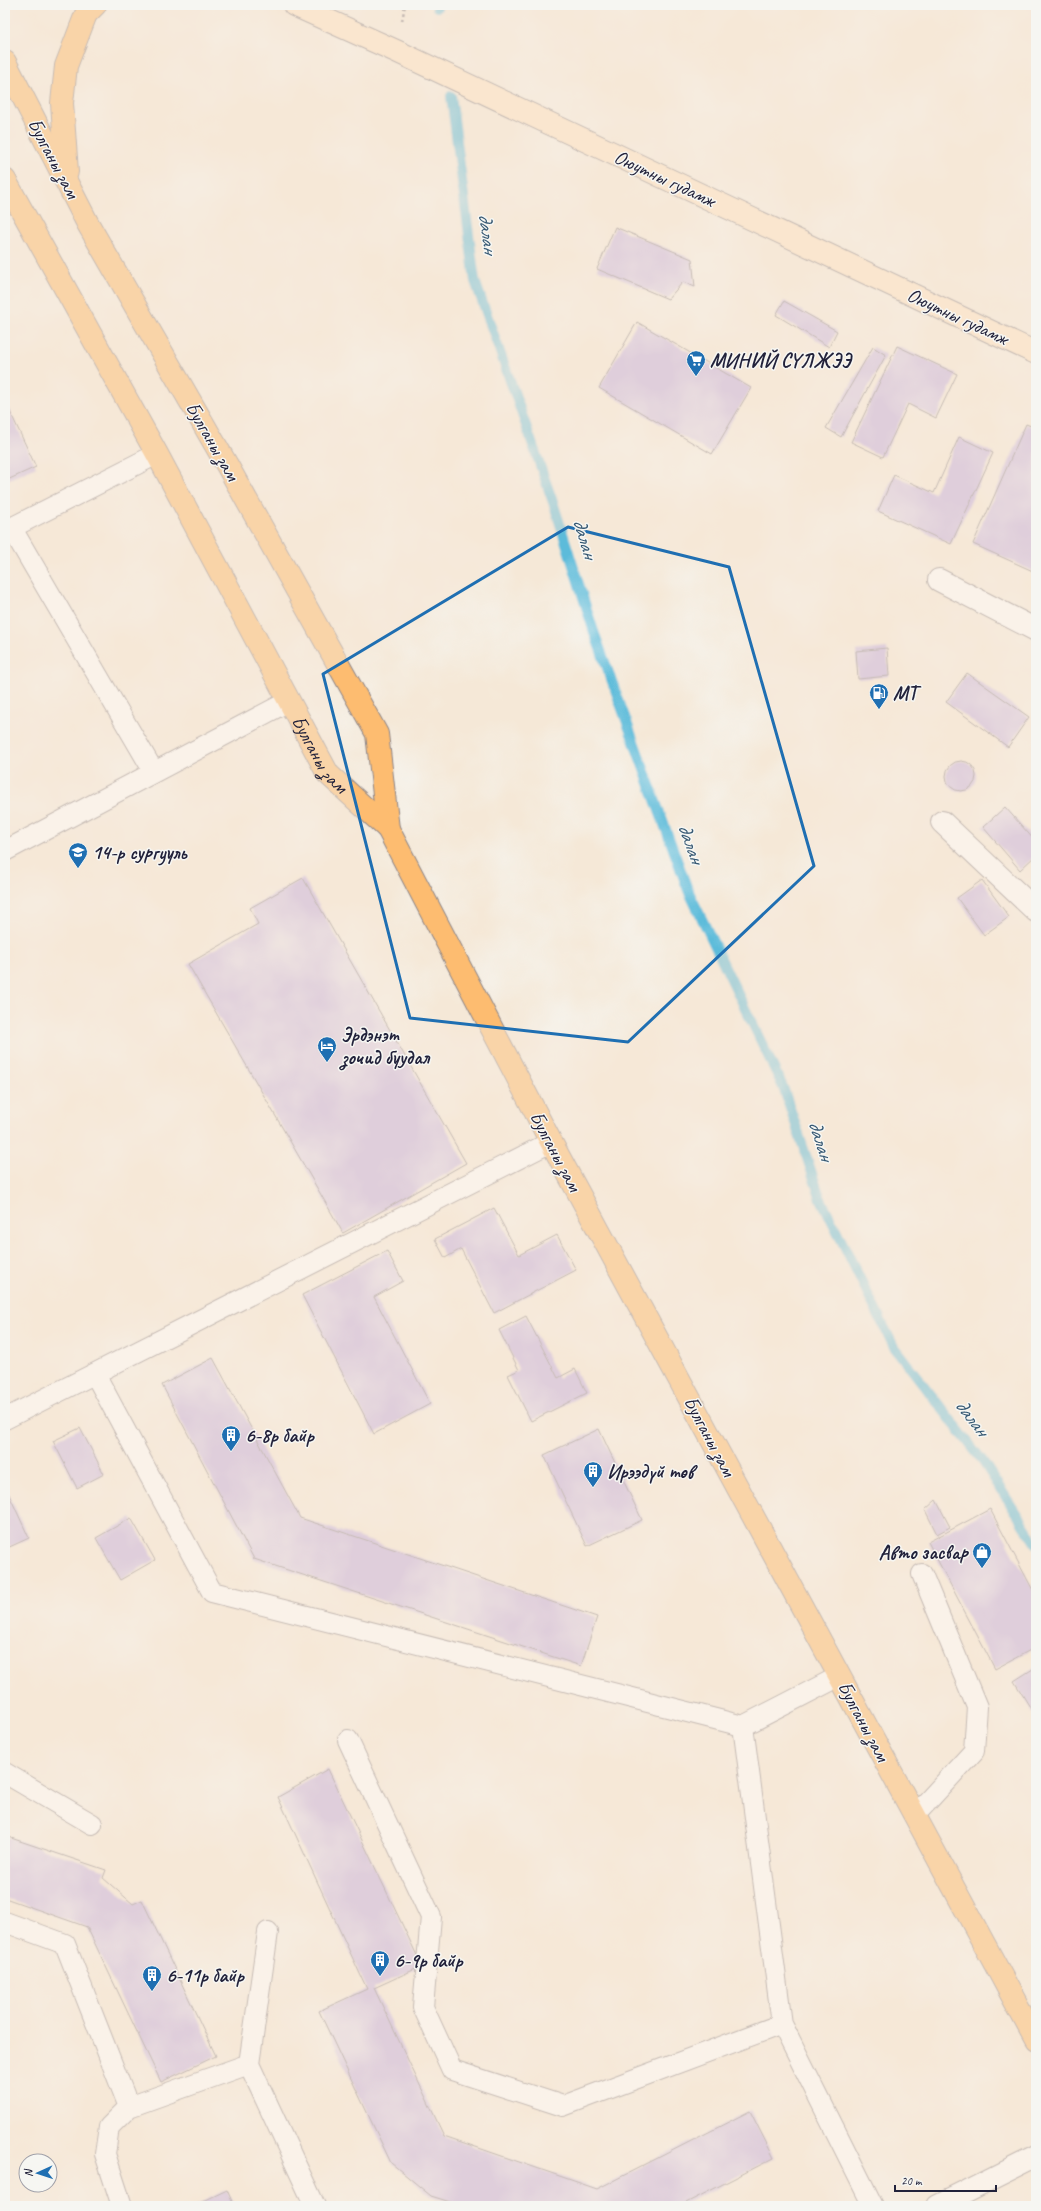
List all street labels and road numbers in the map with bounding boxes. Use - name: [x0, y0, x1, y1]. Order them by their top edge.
- street label: Булганы зам: [21, 114, 86, 204]
- street label: Оюутны гудамж: [610, 144, 722, 214]
- street label: Оюутны гудамж: [903, 282, 1015, 352]
- street label: Булганы зам: [179, 397, 246, 487]
- street label: Булганы зам: [286, 711, 354, 800]
- street label: Булганы зам: [523, 1107, 588, 1197]
- street label: Булганы зам: [677, 1392, 742, 1482]
- street label: Булганы зам: [831, 1677, 896, 1767]

